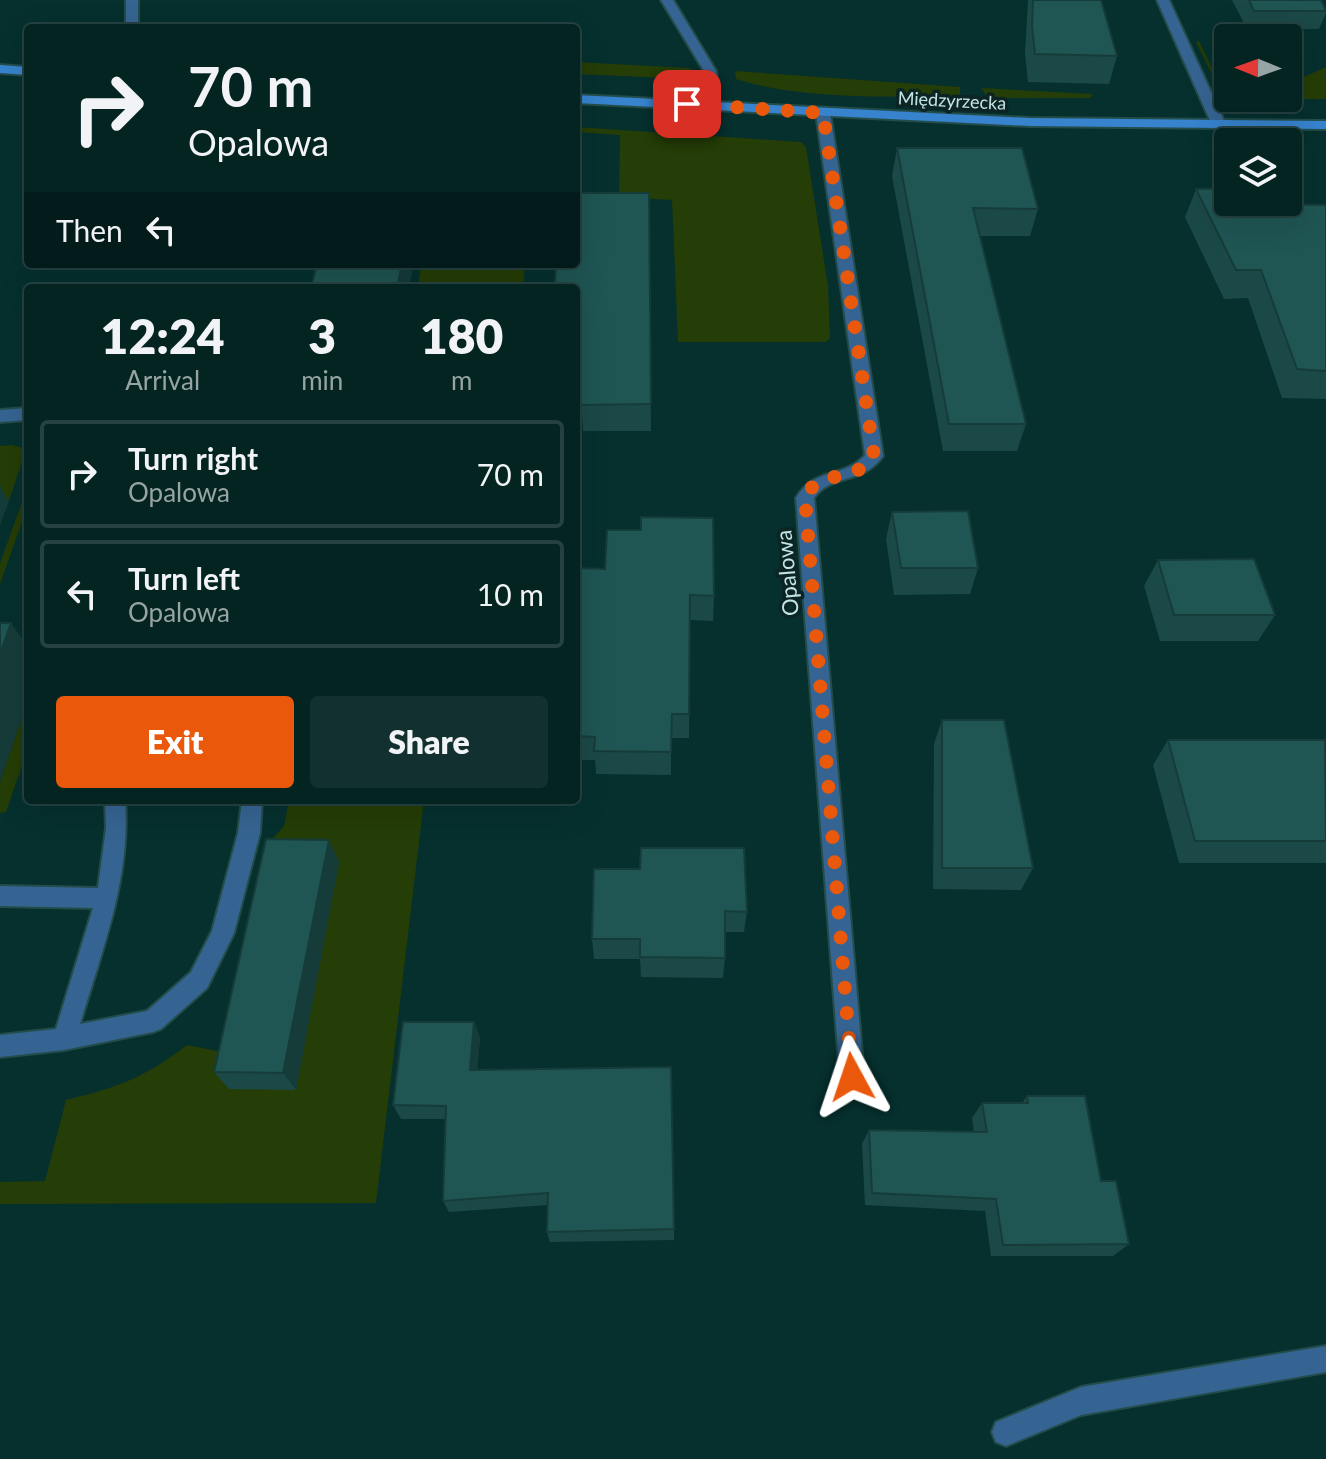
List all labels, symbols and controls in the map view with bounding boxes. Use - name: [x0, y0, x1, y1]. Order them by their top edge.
- north arrow: [1214, 24, 1302, 112]
- map controls: [1214, 24, 1302, 216]
- text: 70 m: [188, 52, 313, 119]
- icon: right: [56, 56, 160, 160]
- pin: [653, 70, 721, 138]
- icon: arrive: [665, 82, 709, 126]
- street label: Międzyrzecka: [897, 86, 1007, 114]
- text: Opalowa: [188, 120, 329, 164]
- button: layers: [1214, 128, 1302, 216]
- icon: left: [139, 208, 183, 252]
- text: Then: [56, 212, 123, 248]
- text: 12:24: [101, 307, 225, 364]
- text: 3: [308, 307, 336, 364]
- text: 180: [420, 307, 503, 364]
- text: Arrival: [125, 364, 200, 396]
- text: min: [301, 364, 343, 396]
- text: m: [451, 364, 472, 396]
- text: Turn right: [128, 440, 258, 476]
- icon: right: [60, 452, 104, 496]
- text: 70 m: [477, 456, 544, 492]
- text: Opalowa: [128, 476, 230, 508]
- street label: Opalowa: [769, 529, 804, 617]
- text: Turn left: [128, 560, 240, 596]
- icon: left: [60, 572, 104, 616]
- text: 10 m: [477, 576, 544, 612]
- text: Opalowa: [128, 596, 230, 628]
- button: Exit: [56, 696, 294, 788]
- button: Share: [310, 696, 548, 788]
- position arrow: [810, 1035, 894, 1119]

